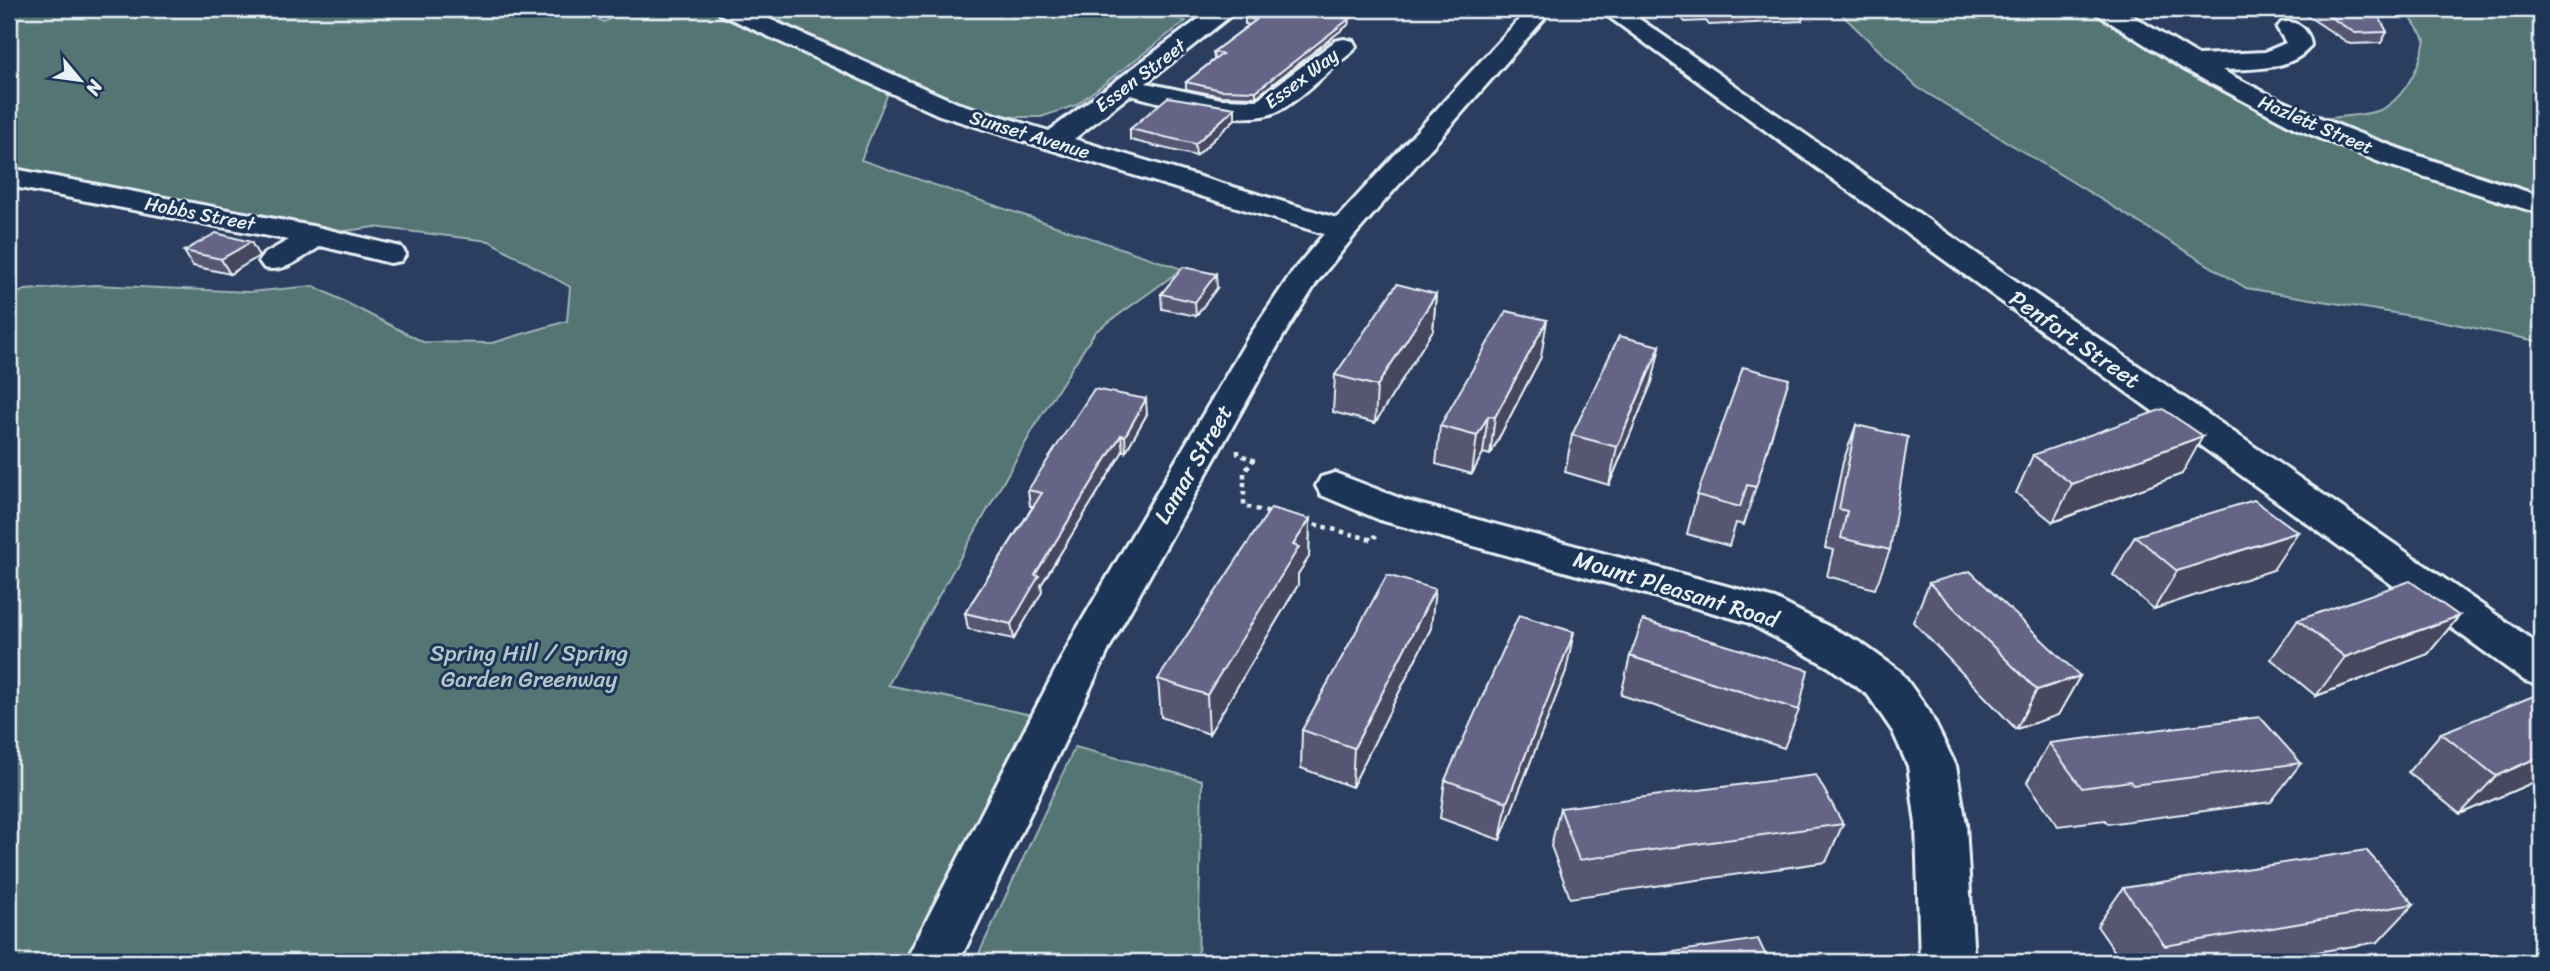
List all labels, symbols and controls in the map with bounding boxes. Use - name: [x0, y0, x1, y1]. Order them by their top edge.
- street label: Essen Street: [1087, 29, 1194, 121]
- street label: Essex Way: [1257, 39, 1346, 118]
- north arrow: [46, 46, 116, 116]
- text: N: [76, 73, 113, 102]
- street label: Hazlett Street: [2253, 85, 2379, 164]
- street label: Sunset Avenue: [966, 101, 1094, 168]
- street label: Hobbs Street: [142, 187, 259, 241]
- street label: Penfort Street: [2000, 279, 2149, 400]
- street label: Lamar Street: [1142, 396, 1244, 532]
- street label: Mount Pleasant Road: [1568, 539, 1785, 641]
- park label: Spring Hill / Spring Garden Greenway: [430, 633, 628, 700]

